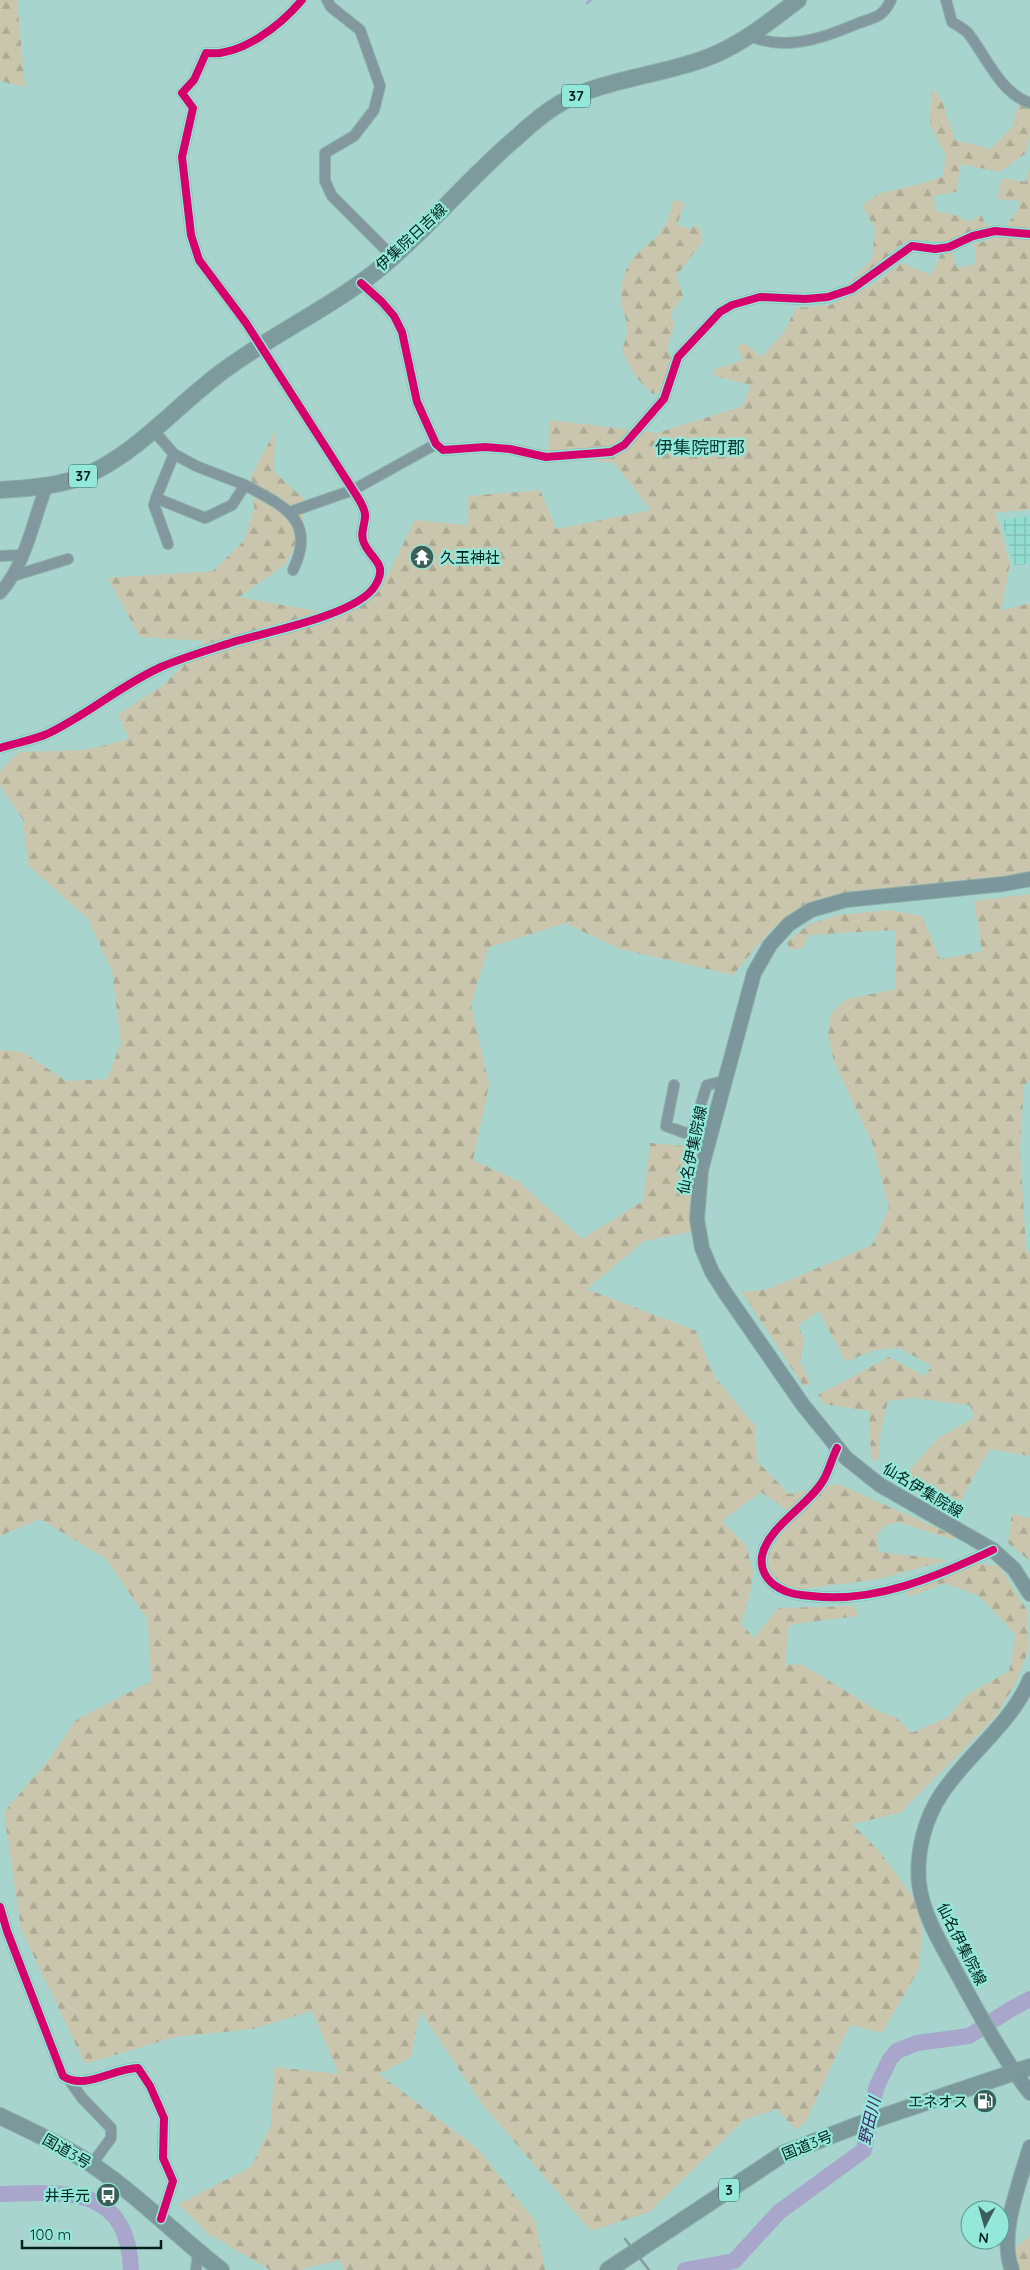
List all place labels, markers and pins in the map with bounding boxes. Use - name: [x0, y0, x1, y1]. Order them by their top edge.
- temple icon: 久玉神社: [409, 544, 435, 570]
- place label: 久玉神社: [440, 548, 500, 567]
- fuel station icon: エネオス: [972, 2088, 998, 2114]
- place label: エネオス: [908, 2092, 968, 2111]
- bus stop icon: 井手元: [95, 2182, 121, 2208]
- place label: 井手元: [45, 2186, 90, 2205]

